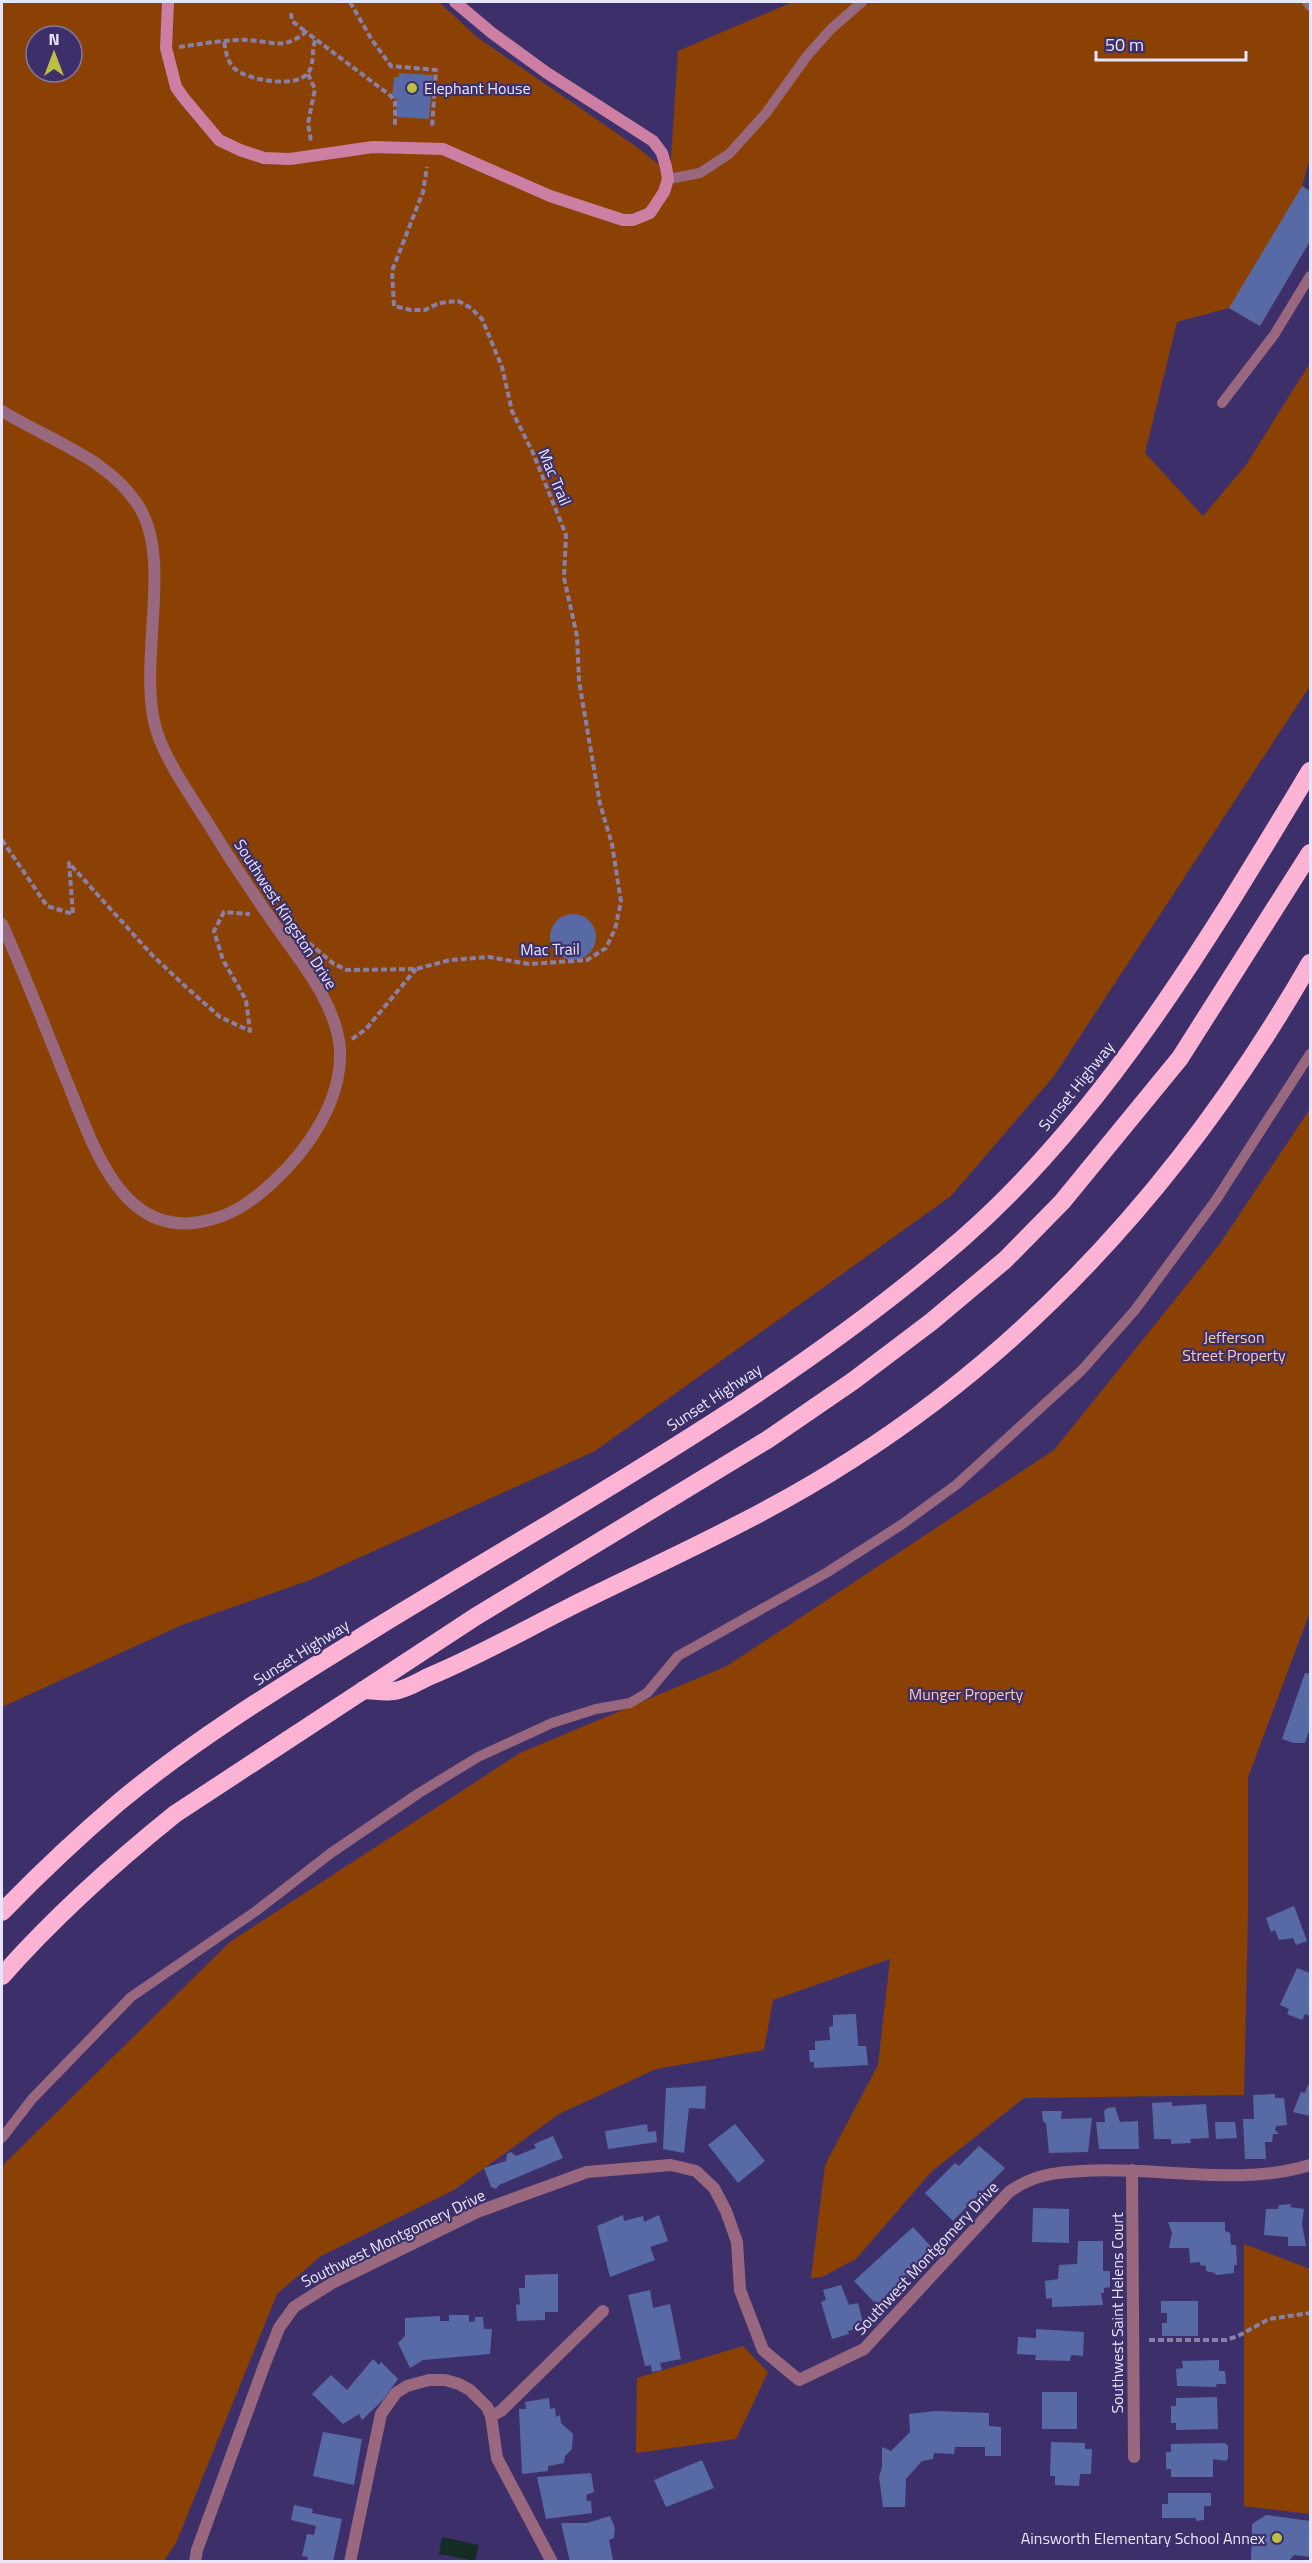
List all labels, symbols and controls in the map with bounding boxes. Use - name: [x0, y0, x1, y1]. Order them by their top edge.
- north arrow: [24, 24, 84, 84]
- scale bar: [1096, 24, 1246, 62]
- text: N: [48, 27, 60, 51]
- text: 50 m: [1105, 31, 1144, 58]
- place label: Elephant House: [424, 76, 531, 100]
- marker: Elephant House: [405, 81, 419, 95]
- street label: Mac Trail: [532, 445, 578, 509]
- street label: Southwest Kingston Drive: [228, 834, 344, 994]
- street label: Mac Trail: [520, 936, 580, 962]
- street label: Sunset Highway: [1032, 1036, 1120, 1136]
- park label: Jefferson Street Property: [1182, 1325, 1286, 1367]
- street label: Sunset Highway: [662, 1357, 767, 1437]
- street label: Sunset Highway: [248, 1613, 354, 1691]
- park label: Munger Property: [909, 1682, 1024, 1706]
- street label: Southwest Montgomery Drive: [848, 2176, 1004, 2340]
- street label: Southwest Montgomery Drive: [297, 2183, 489, 2293]
- street label: Southwest Saint Helens Court: [1105, 2212, 1129, 2414]
- place label: Ainsworth Elementary School Annex: [1021, 2526, 1265, 2550]
- marker: Ainsworth Elementary School Annex: [1270, 2531, 1284, 2545]

